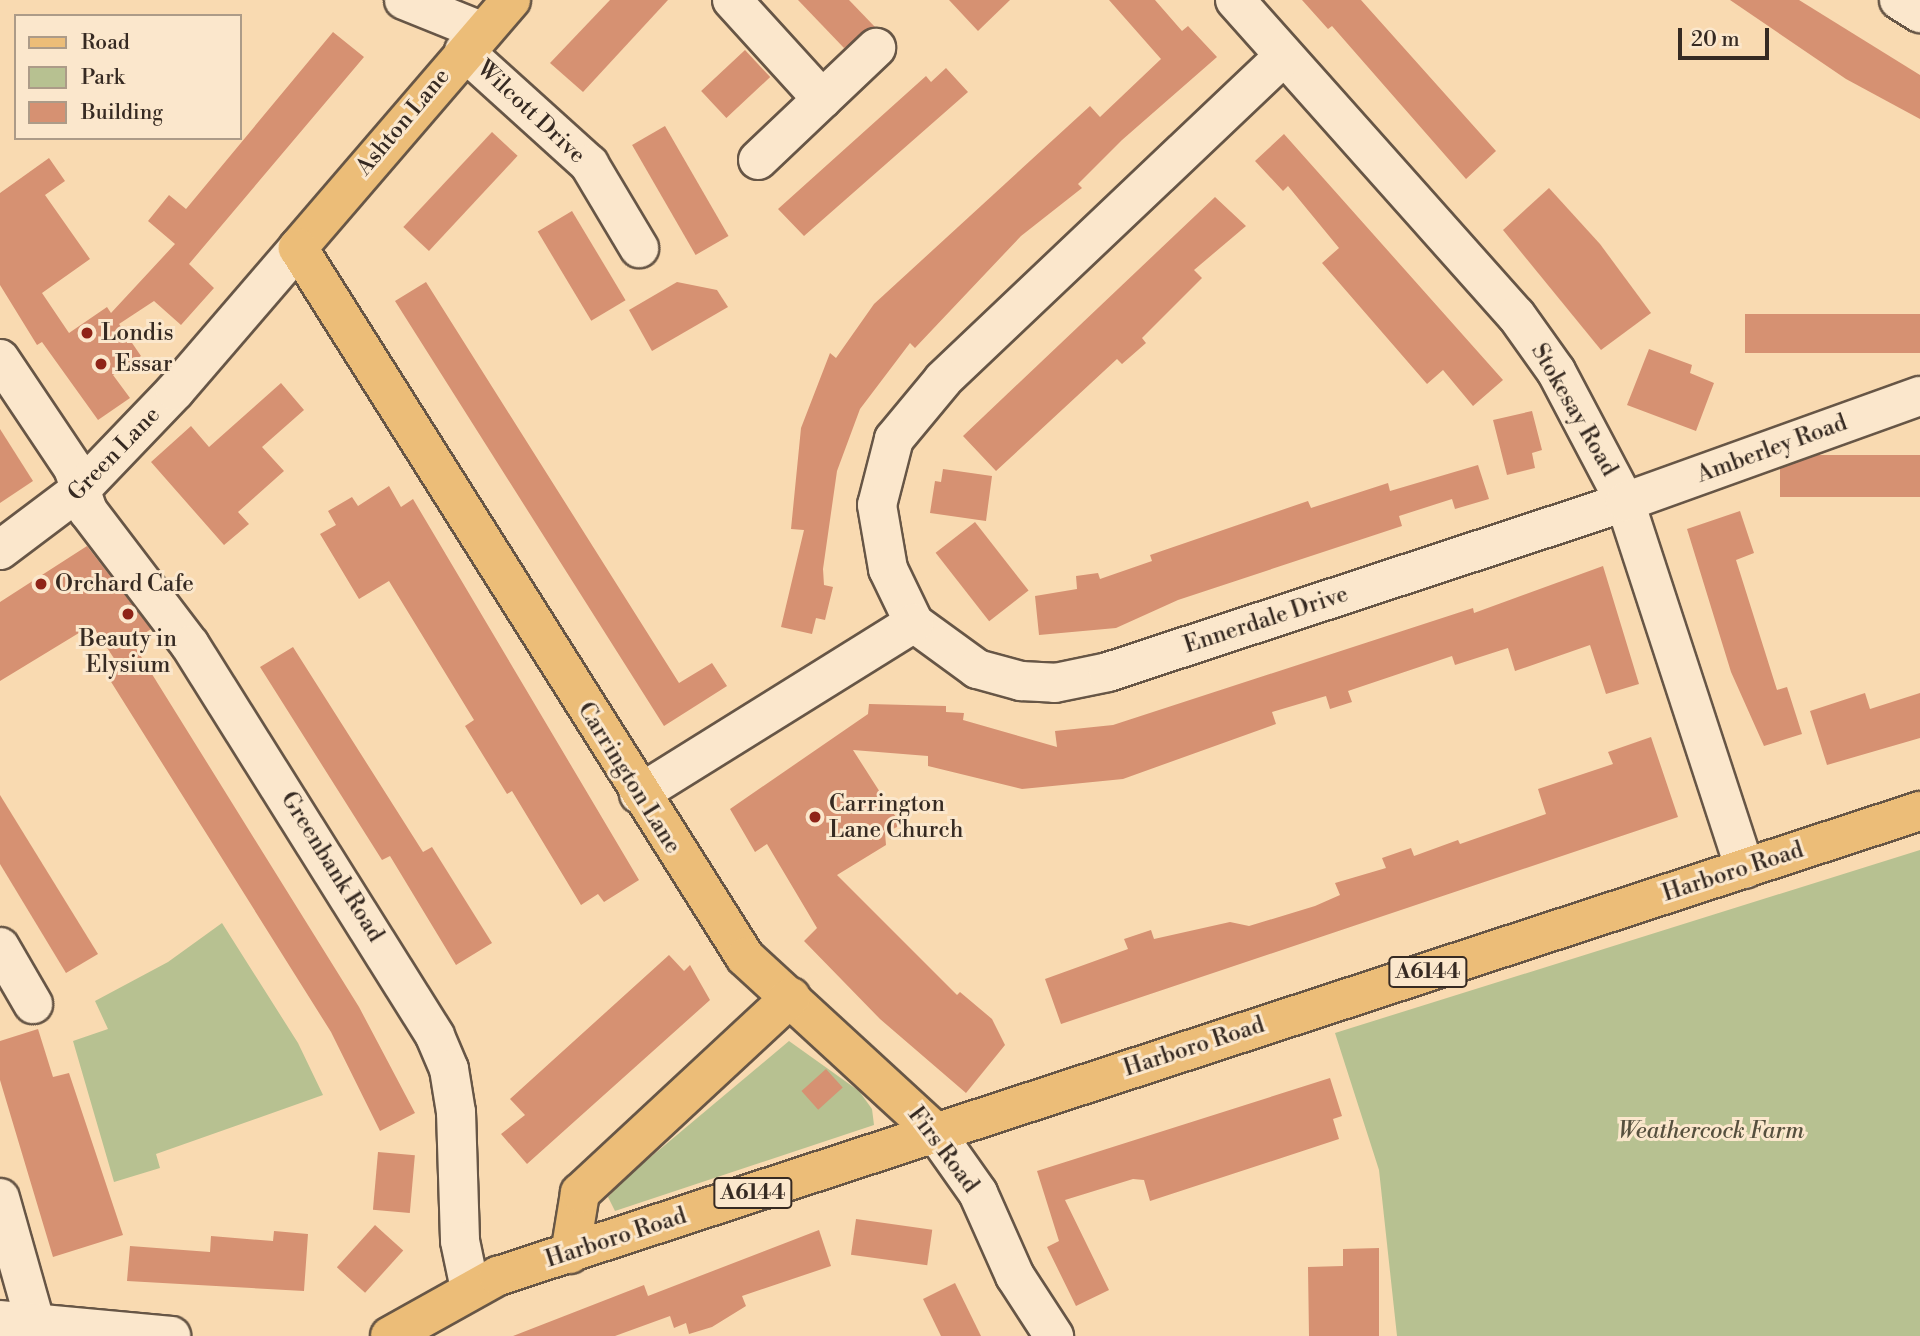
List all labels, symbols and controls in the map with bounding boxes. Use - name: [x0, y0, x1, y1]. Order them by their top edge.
- legend: [14, 14, 242, 140]
- scale bar: [1682, 14, 1773, 58]
- text: 20 m: [1691, 27, 1740, 53]
- text: Road: [81, 30, 130, 56]
- street label: Wilcott Drive: [471, 55, 591, 169]
- street label: Ashton Lane: [350, 63, 456, 181]
- text: Park: [81, 65, 125, 91]
- text: Building: [81, 100, 163, 126]
- place label: Londis: [101, 319, 174, 347]
- marker: Londis: [79, 325, 95, 341]
- street label: Stokesay Road: [1525, 339, 1623, 481]
- place label: Essar: [115, 350, 173, 378]
- marker: Essar: [93, 356, 109, 372]
- street label: Green Lane: [62, 401, 166, 507]
- street label: Amberley Road: [1693, 409, 1851, 489]
- place label: Orchard Cafe: [55, 570, 194, 598]
- marker: Orchard Cafe: [33, 576, 49, 592]
- street label: Ennerdale Drive: [1180, 580, 1352, 660]
- marker: Beauty in Elysium: [120, 606, 136, 622]
- place label: Beauty in Elysium: [79, 625, 177, 679]
- street label: Carrington Lane: [571, 697, 687, 859]
- street label: Greenbank Road: [275, 787, 389, 947]
- place label: Carrington Lane Church: [829, 790, 963, 844]
- marker: Carrington Lane Church: [807, 809, 823, 825]
- street label: Harboro Road: [1659, 836, 1807, 908]
- road number: A6144: [1388, 954, 1468, 990]
- street label: Harboro Road: [1120, 1011, 1268, 1083]
- street label: Firs Road: [902, 1102, 984, 1198]
- park label: Weathercock Farm: [1618, 1117, 1804, 1145]
- road number: A6144: [713, 1176, 793, 1210]
- street label: Harboro Road: [542, 1202, 690, 1274]

